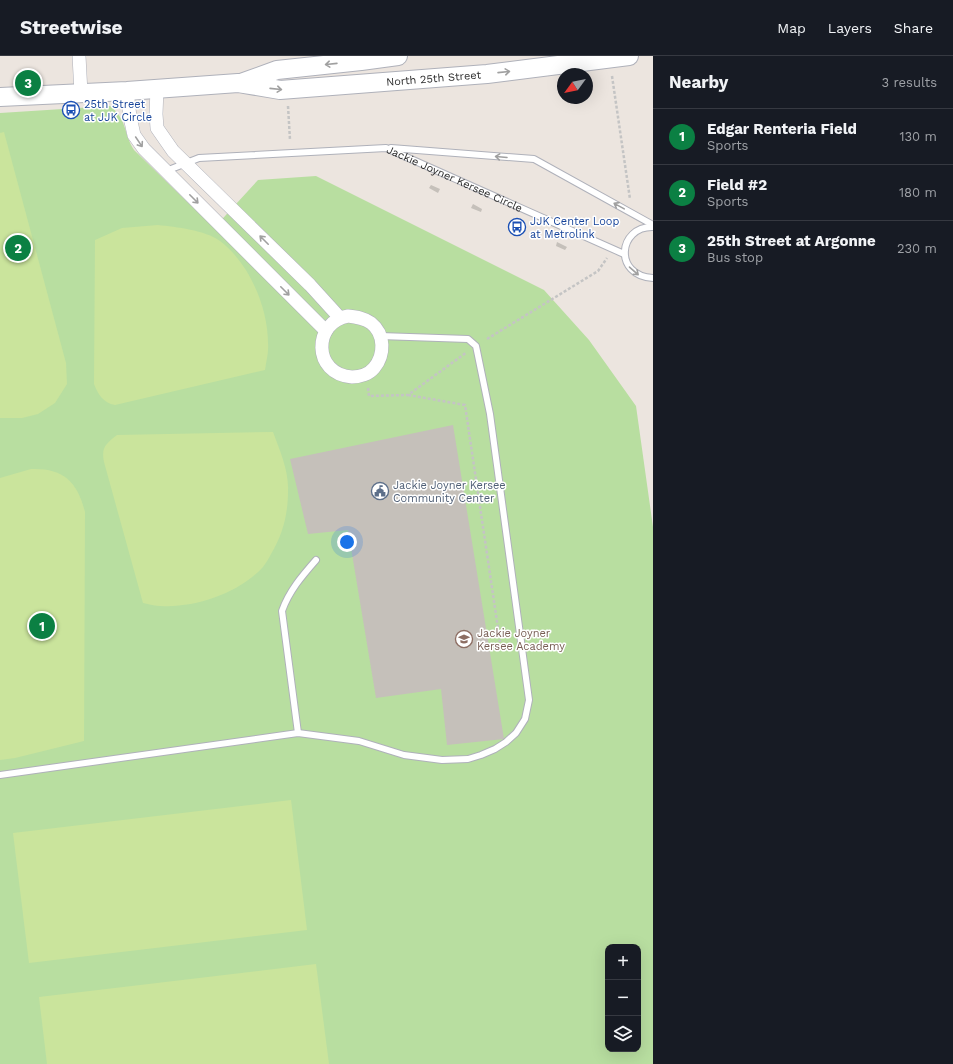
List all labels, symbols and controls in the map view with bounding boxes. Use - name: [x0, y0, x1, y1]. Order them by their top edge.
- text: Streetwise: [20, 16, 123, 39]
- text: Map: [777, 20, 806, 36]
- text: Layers: [828, 20, 872, 36]
- text: Share: [894, 20, 933, 36]
- one-way arrow: [325, 61, 338, 68]
- pin: 3: [15, 68, 41, 98]
- street label: North 25th Street: [386, 68, 482, 88]
- one-way arrow: [497, 68, 510, 76]
- north arrow: [557, 68, 593, 104]
- text: Nearby: [669, 72, 728, 92]
- text: 3 results: [882, 75, 937, 90]
- one-way arrow: [269, 86, 282, 93]
- place label: 25th Street at JJK Circle: [84, 98, 152, 124]
- bus stop icon: 25th Street at JJK Circle: [61, 100, 81, 120]
- text: Edgar Renteria Field: [707, 120, 857, 138]
- text: 1: [679, 129, 685, 144]
- text: 130 m: [899, 129, 937, 144]
- one-way arrow: [136, 136, 144, 148]
- text: Sports: [707, 138, 748, 153]
- street label: Jackie Joyner Kersee Circle: [385, 143, 525, 215]
- one-way arrow: [495, 153, 508, 160]
- text: Field #2: [707, 176, 767, 194]
- text: 2: [678, 185, 686, 200]
- text: 180 m: [899, 185, 937, 200]
- one-way arrow: [189, 194, 199, 204]
- text: Sports: [707, 194, 748, 209]
- one-way arrow: [613, 202, 625, 210]
- place label: JJK Center Loop at Metrolink: [530, 215, 619, 241]
- bus stop icon: JJK Center Loop at Metrolink: [507, 217, 527, 237]
- text: 25th Street at Argonne: [707, 232, 876, 250]
- pin: 2: [5, 233, 31, 263]
- one-way arrow: [259, 235, 269, 244]
- text: 3: [678, 241, 686, 256]
- text: 230 m: [897, 241, 937, 256]
- text: Bus stop: [707, 250, 763, 265]
- one-way arrow: [629, 267, 639, 276]
- one-way arrow: [280, 286, 290, 296]
- place label: Jackie Joyner Kersee Community Center: [393, 479, 506, 505]
- public building icon: Jackie Joyner Kersee Community Center: [370, 481, 390, 501]
- your location: [337, 532, 357, 552]
- pin: 1: [29, 611, 55, 641]
- place label: Jackie Joyner Kersee Academy: [477, 627, 565, 653]
- school or university icon: Jackie Joyner Kersee Academy: [454, 629, 474, 649]
- map controls: [605, 944, 641, 1052]
- button: +: [605, 944, 641, 980]
- button: −: [605, 980, 641, 1016]
- button: layers: [605, 1016, 641, 1052]

